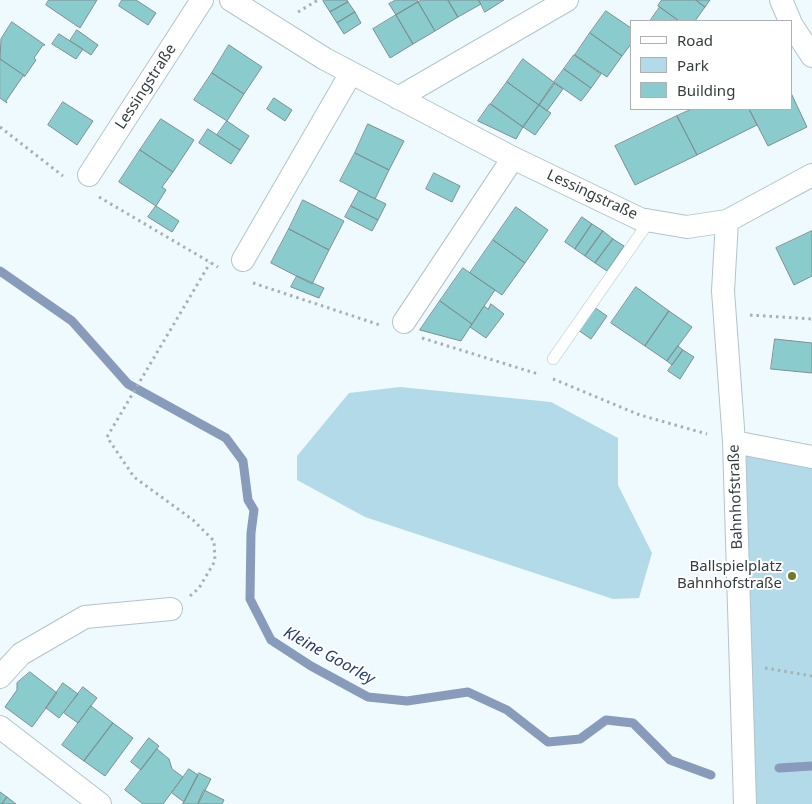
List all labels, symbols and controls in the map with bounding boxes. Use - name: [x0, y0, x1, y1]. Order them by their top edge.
- legend: [630, 20, 792, 110]
- text: Road: [677, 30, 713, 50]
- street label: Lessingstraße: [112, 41, 180, 133]
- text: Park: [677, 55, 709, 75]
- text: Building: [677, 80, 735, 100]
- street label: Lessingstraße: [544, 166, 640, 224]
- street label: Bahnhofstraße: [725, 444, 747, 550]
- place label: Ballspielplatz Bahnhofstraße: [677, 558, 782, 593]
- marker: Ballspielplatz Bahnhofstraße: [786, 570, 798, 582]
- water label: Kleine Goorley: [280, 623, 378, 689]

